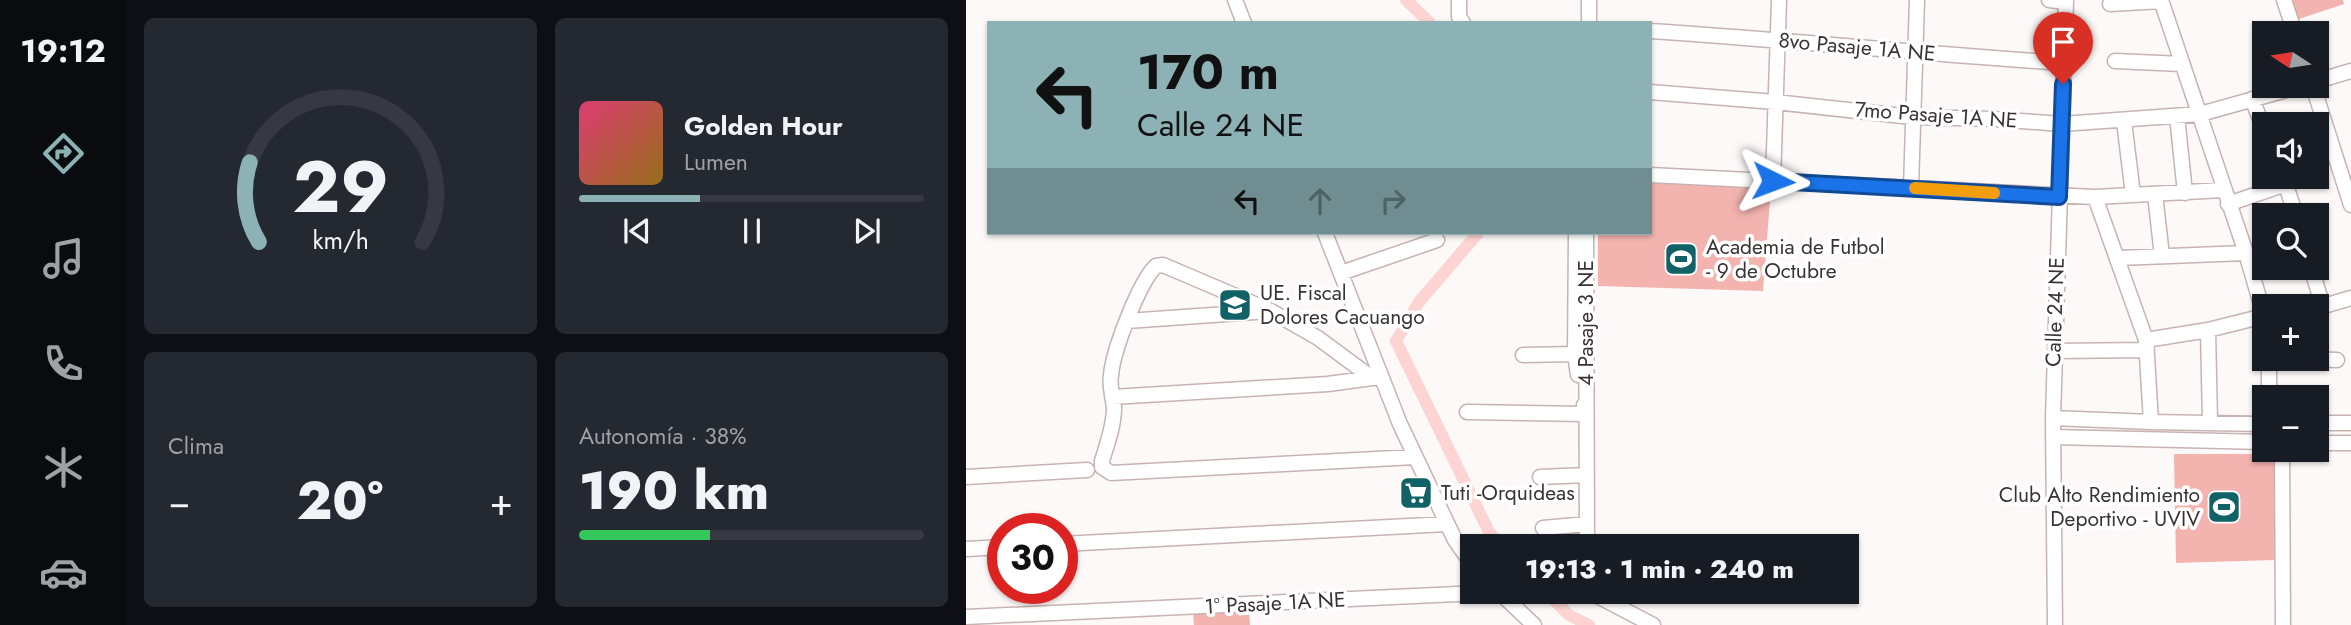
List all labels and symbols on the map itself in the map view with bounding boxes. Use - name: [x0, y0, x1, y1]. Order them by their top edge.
- pin: [2033, 12.0, 2093, 84]
- north arrow: [2252, 21, 2329, 98]
- street label: 8vo Pasaje 1A NE: [1777, 25, 1937, 69]
- street label: 7mo Pasaje 1A NE: [1854, 94, 2018, 136]
- position arrow: [1736, 144, 1810, 218]
- place label: Academia de Futbol - 9 de Octubre: [1706, 232, 1885, 286]
- sports icon: Academia de Futbol - 9 de Octubre: [1662, 240, 1700, 278]
- street label: Calle 24 NE: [2038, 257, 2072, 367]
- street label: 4 Pasaje 3 NE: [1571, 260, 1601, 386]
- place label: UE. Fiscal Dolores Cacuango: [1260, 278, 1425, 332]
- school or university icon: UE. Fiscal Dolores Cacuango: [1216, 286, 1254, 324]
- supermarket icon: Tuti -Orquideas: [1397, 474, 1435, 512]
- place label: Tuti -Orquideas: [1441, 478, 1575, 508]
- place label: Club Alto Rendimiento Deportivo - UVIV: [1999, 480, 2200, 534]
- sports icon: Club Alto Rendimiento Deportivo - UVIV: [2205, 488, 2243, 526]
- speed limit sign: 30: [987, 513, 1078, 604]
- street label: 1° Pasaje 1A NE: [1204, 584, 1346, 622]

